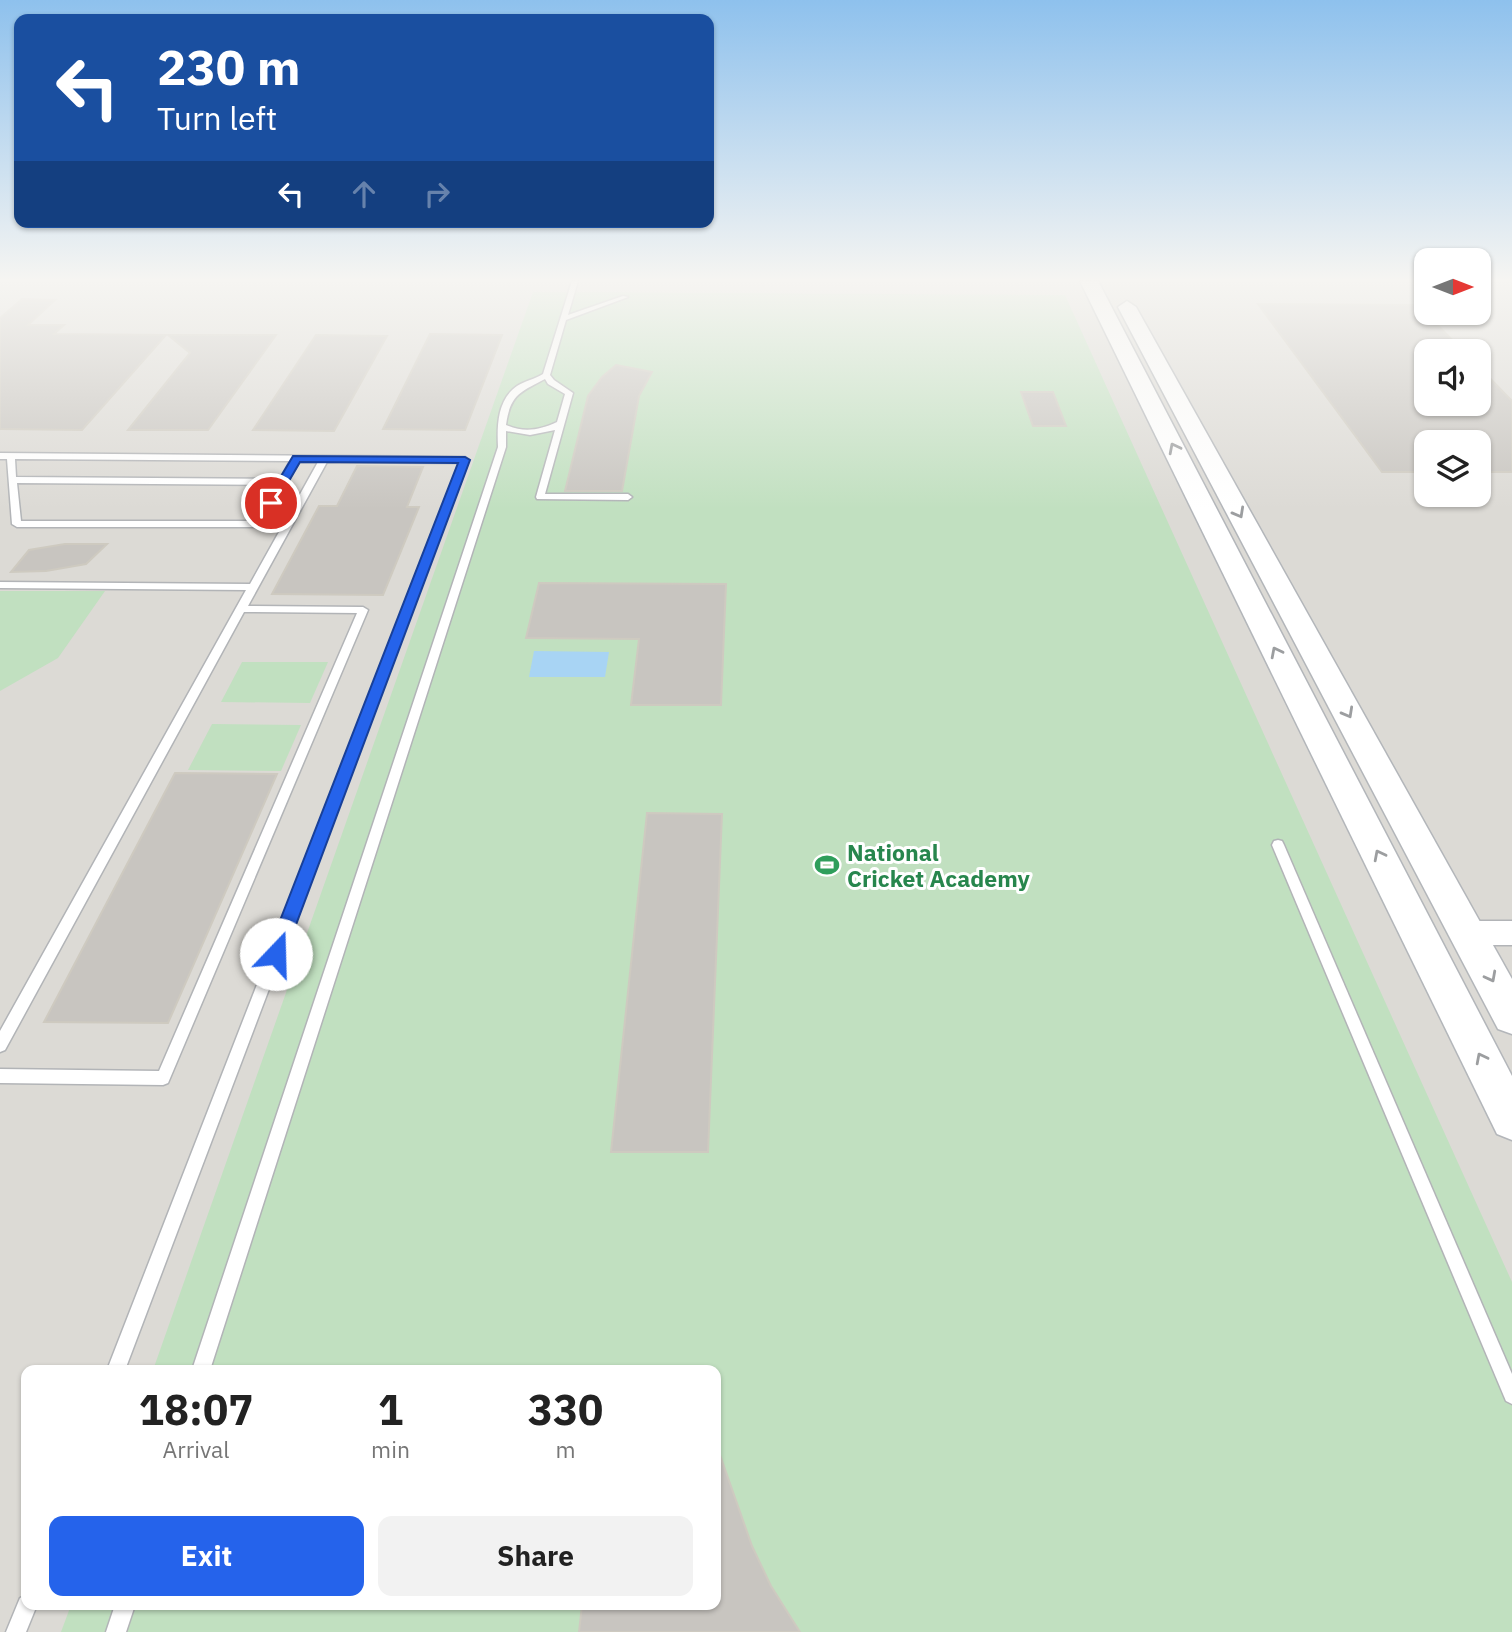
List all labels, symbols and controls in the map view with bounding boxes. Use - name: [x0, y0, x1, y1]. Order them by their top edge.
- text: 230 m: [157, 35, 301, 98]
- icon: left: [42, 42, 133, 133]
- text: Turn left: [157, 97, 277, 139]
- icon: left: [272, 175, 310, 213]
- icon: ahead: [345, 175, 383, 213]
- icon: right: [418, 175, 456, 213]
- north arrow: [1414, 248, 1491, 326]
- map controls: [1414, 248, 1491, 507]
- button: sound: [1414, 339, 1491, 416]
- button: layers: [1414, 430, 1491, 507]
- one-way arrow: [1168, 443, 1182, 455]
- pin: [241, 473, 301, 533]
- icon: arrive: [252, 484, 290, 522]
- one-way arrow: [1231, 506, 1244, 518]
- one-way arrow: [1271, 646, 1285, 659]
- one-way arrow: [1339, 706, 1353, 718]
- place label: National Cricket Academy: [847, 837, 1031, 893]
- one-way arrow: [1373, 850, 1387, 862]
- sports icon: National Cricket Academy: [813, 851, 841, 879]
- position arrow: [239, 917, 313, 991]
- one-way arrow: [1483, 970, 1496, 983]
- one-way arrow: [1476, 1053, 1490, 1065]
- text: 18:07: [139, 1382, 253, 1437]
- text: 1: [378, 1382, 403, 1437]
- text: 330: [528, 1382, 603, 1437]
- text: Arrival: [163, 1434, 230, 1464]
- text: min: [371, 1434, 410, 1464]
- text: m: [555, 1434, 576, 1464]
- button: Exit: [49, 1516, 364, 1596]
- button: Share: [378, 1516, 693, 1596]

